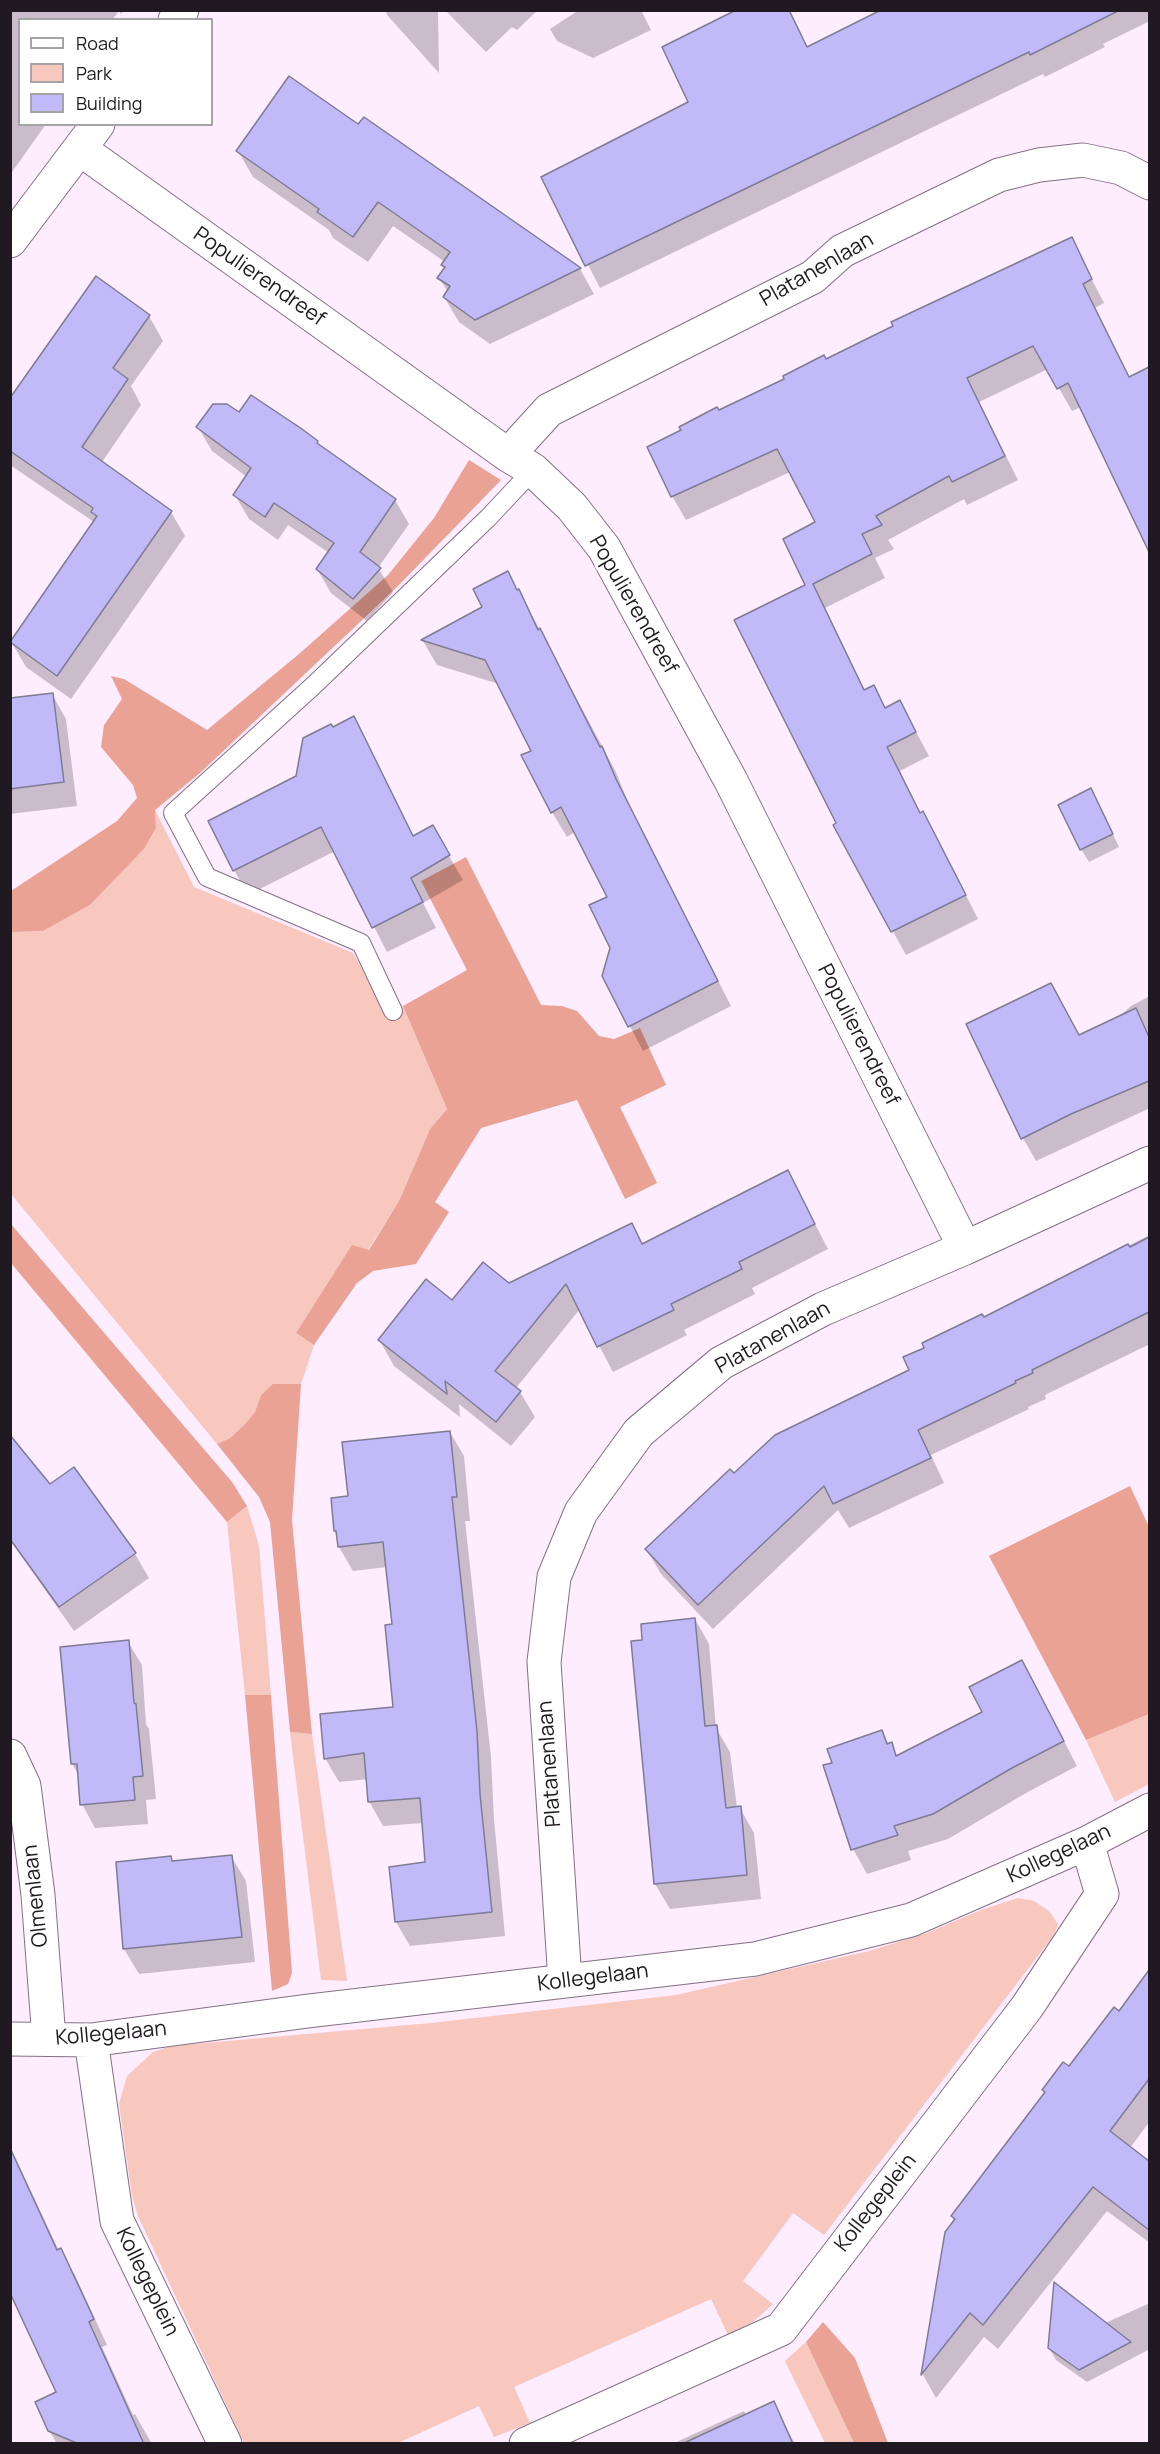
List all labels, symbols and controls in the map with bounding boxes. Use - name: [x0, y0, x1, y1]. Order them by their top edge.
- legend: [18, 18, 213, 126]
- text: Road: [76, 31, 119, 55]
- text: Park: [76, 61, 112, 85]
- text: Building: [76, 91, 142, 115]
- street label: Populierendreef: [188, 222, 330, 332]
- street label: Platanenlaan: [756, 227, 878, 313]
- street label: Populierendreef: [583, 531, 683, 679]
- street label: Populierendreef: [811, 960, 905, 1110]
- street label: Platanenlaan: [711, 1296, 835, 1380]
- street label: Platanenlaan: [533, 1700, 567, 1828]
- street label: Kollegelaan: [1003, 1819, 1115, 1889]
- street label: Olmenlaan: [18, 1843, 54, 1949]
- street label: Kollegelaan: [536, 1959, 650, 1997]
- street label: Kollegelaan: [54, 2017, 168, 2051]
- street label: Kollegeplein: [830, 2149, 922, 2257]
- street label: Kollegeplein: [110, 2224, 184, 2340]

